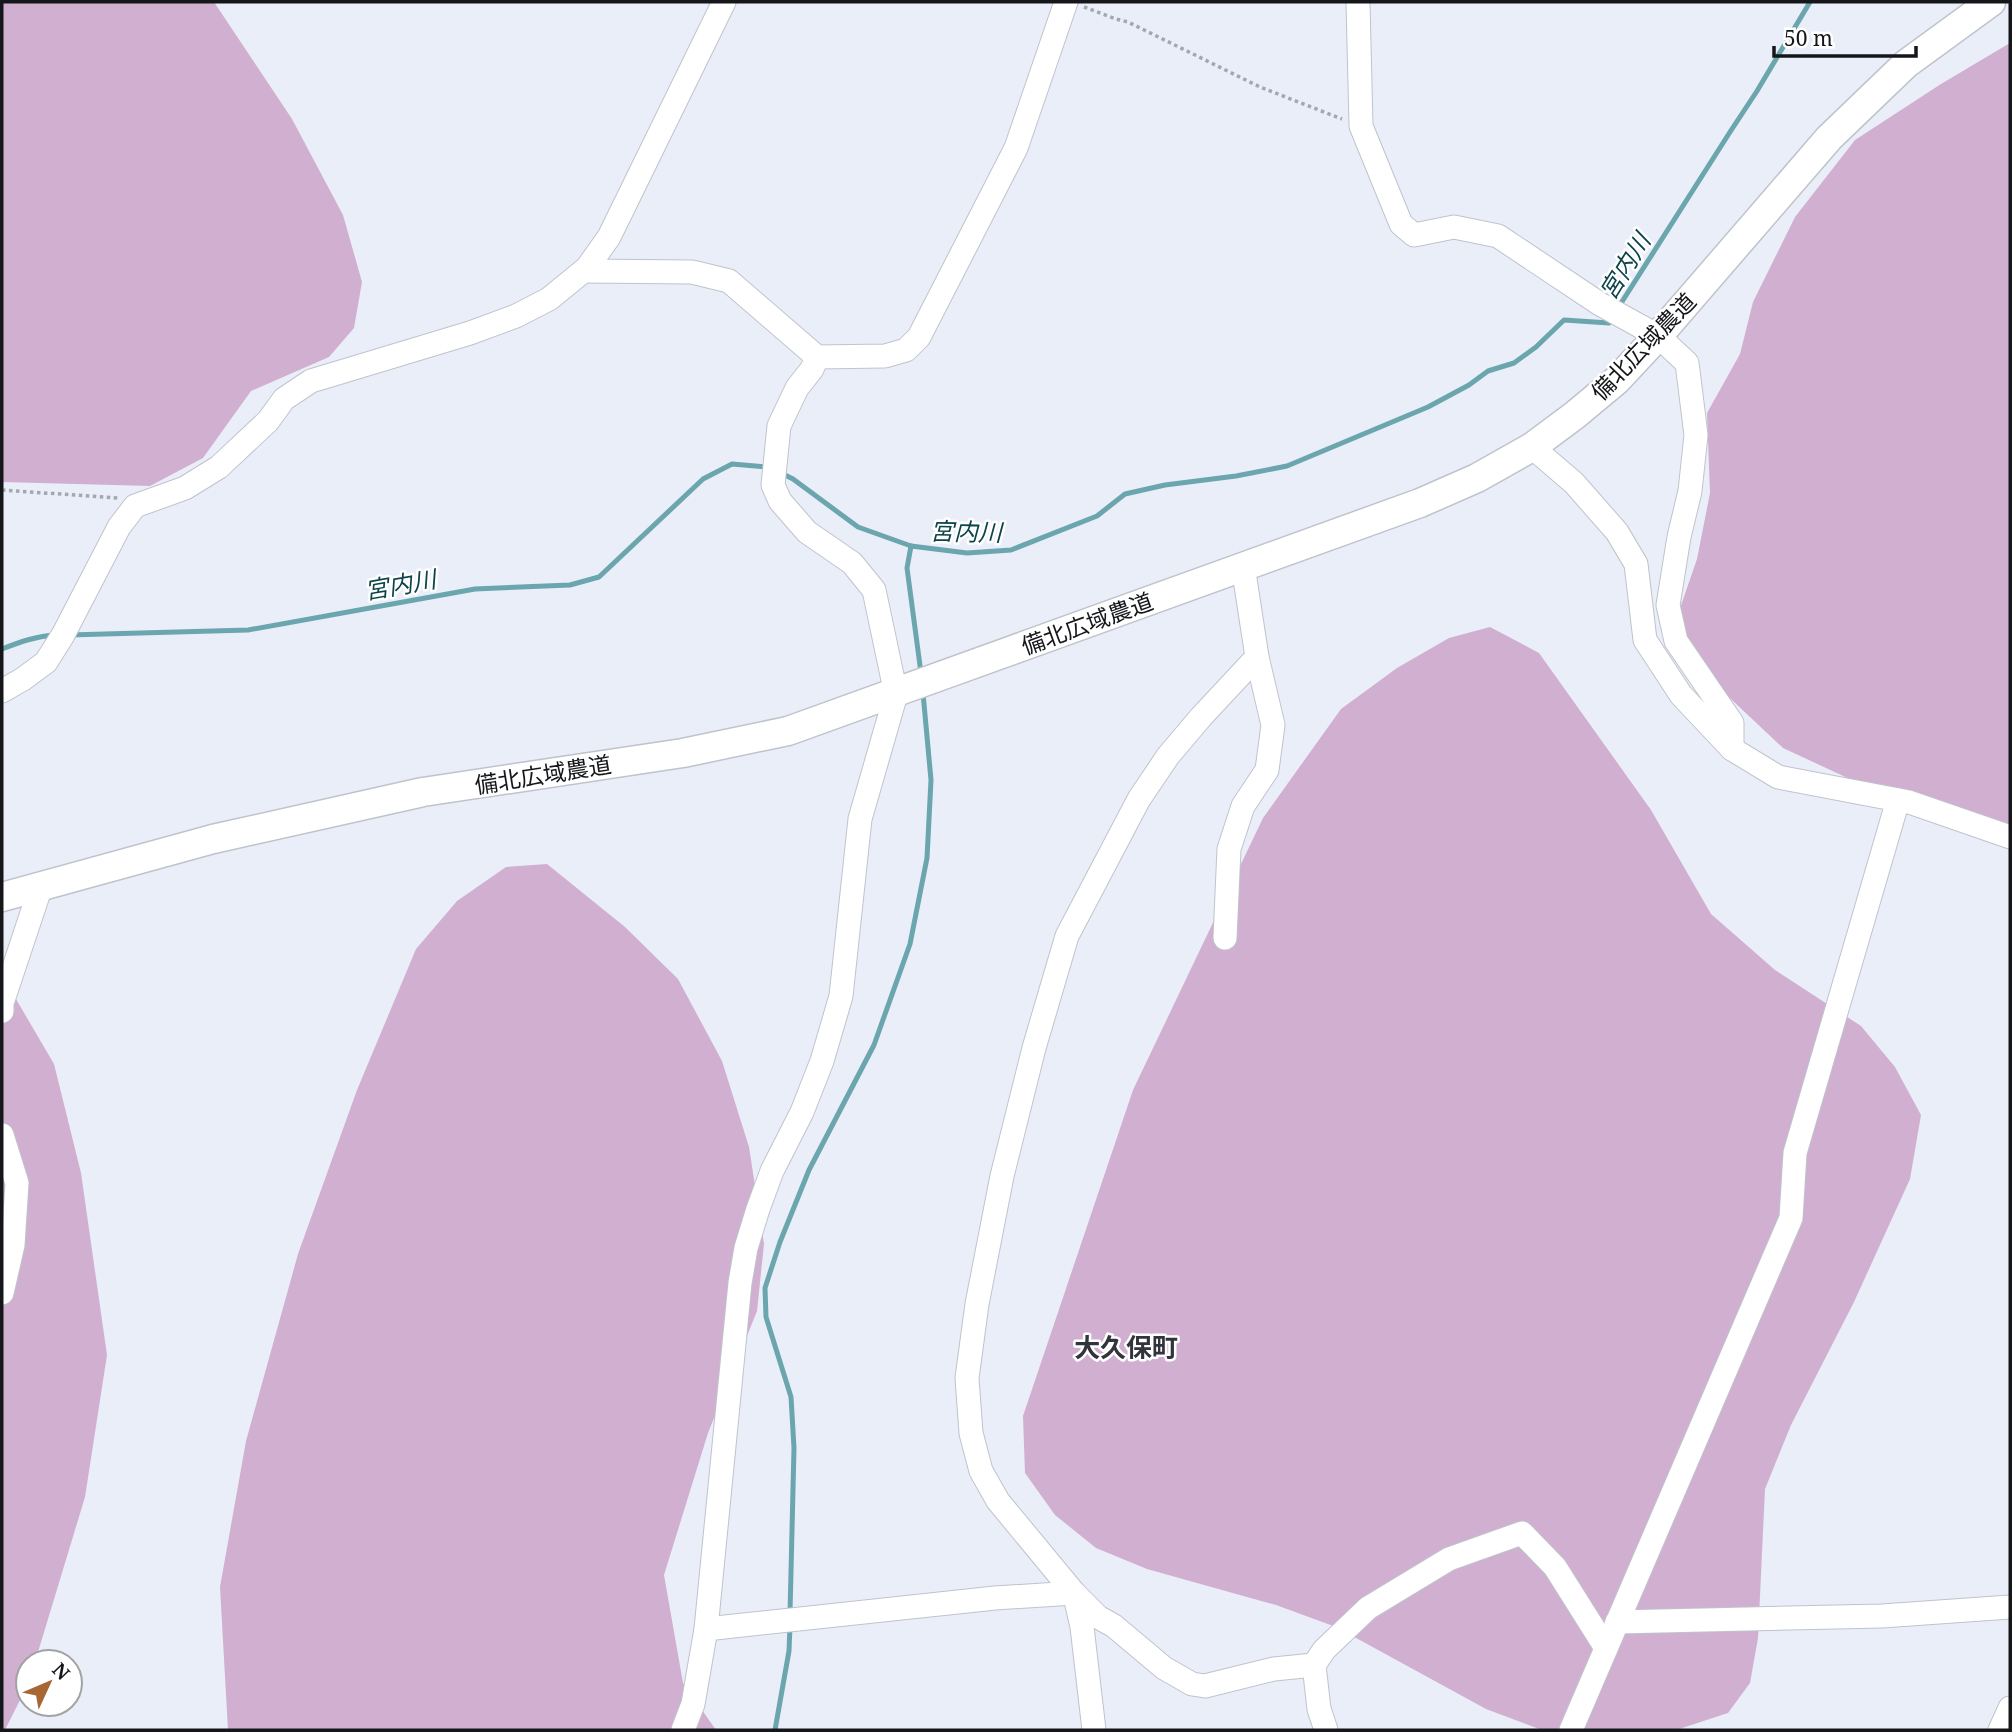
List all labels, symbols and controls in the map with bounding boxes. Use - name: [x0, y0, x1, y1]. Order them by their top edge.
- scale bar: [1774, 14, 1916, 58]
- text: 50 m: [1784, 24, 1833, 52]
- water label: 宮内川: [1591, 224, 1659, 305]
- street label: 備北広域農道: [1584, 285, 1702, 407]
- water label: 宮内川: [930, 514, 1005, 548]
- water label: 宮内川: [362, 561, 441, 607]
- street label: 備北広域農道: [1017, 584, 1157, 662]
- street label: 備北広域農道: [472, 747, 614, 801]
- district label: 大久保町: [1074, 1329, 1178, 1365]
- north arrow: [14, 1648, 84, 1718]
- text: N: [47, 1657, 76, 1686]

